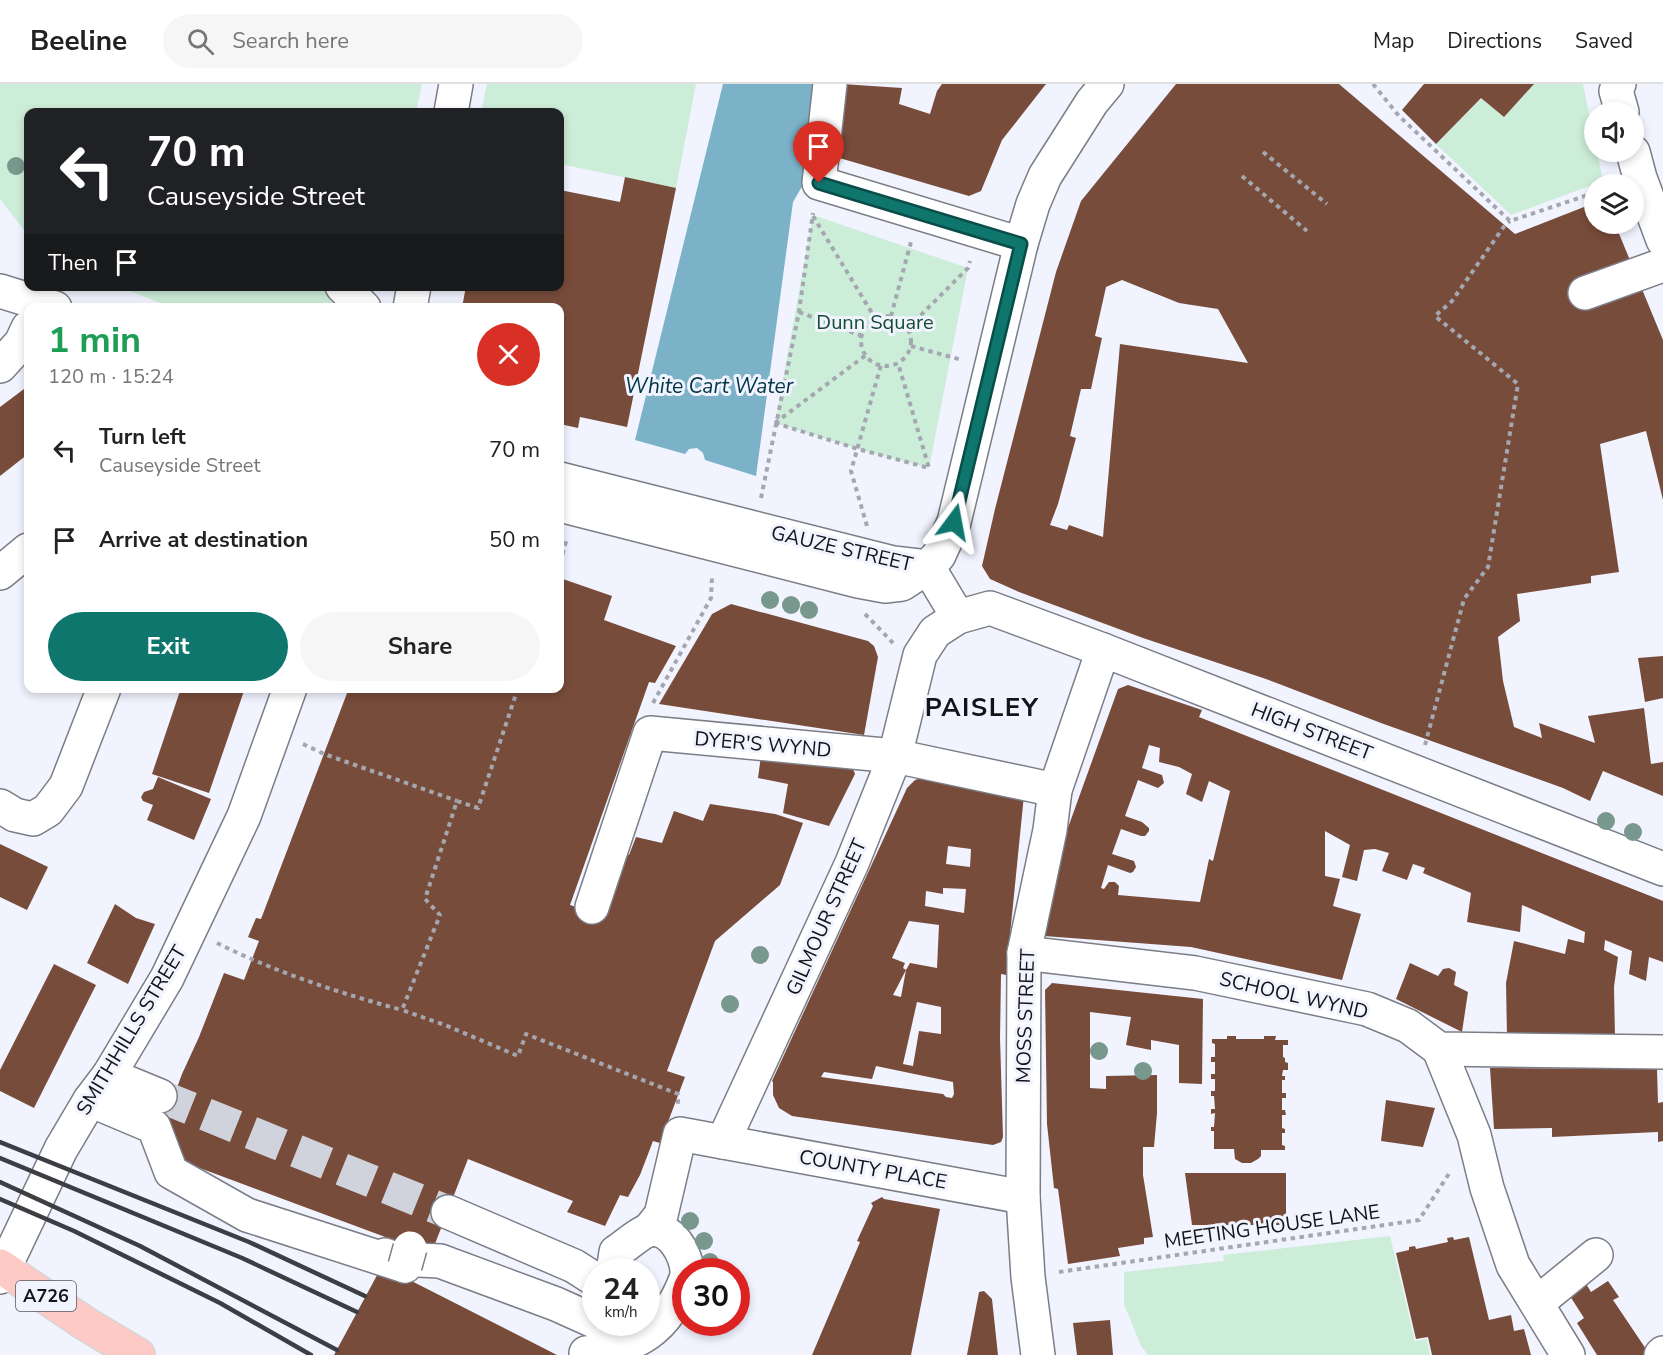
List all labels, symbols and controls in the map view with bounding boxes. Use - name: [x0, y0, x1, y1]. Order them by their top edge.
- search box: [163, 14, 583, 68]
- text: Beeline: [30, 22, 127, 60]
- icon: search: [184, 25, 217, 58]
- text: Search here: [232, 26, 349, 56]
- text: Map: [1373, 27, 1414, 55]
- text: Directions: [1447, 27, 1542, 55]
- text: Saved: [1575, 27, 1633, 55]
- map controls: [1584, 102, 1644, 234]
- button: sound: [1584, 102, 1644, 162]
- pin: [793, 121, 844, 183]
- text: 70 m: [147, 124, 246, 181]
- icon: arrive: [802, 130, 835, 163]
- icon: left: [48, 132, 126, 210]
- button: layers: [1584, 174, 1644, 234]
- text: Causeyside Street: [147, 178, 365, 215]
- icon: arrive: [110, 246, 143, 279]
- text: Then: [48, 248, 98, 278]
- park label: Dunn Square: [816, 309, 934, 336]
- text: 1 min: [48, 316, 141, 365]
- button: close: [477, 323, 540, 386]
- text: 120 m · 15:24: [48, 363, 174, 390]
- water label: White Cart Water: [625, 372, 794, 400]
- text: Turn left: [99, 422, 186, 452]
- icon: left: [48, 434, 81, 467]
- text: 70 m: [489, 435, 540, 465]
- text: Causeyside Street: [99, 452, 260, 479]
- position arrow: [922, 490, 986, 554]
- street label: GAUZE STREET: [768, 519, 915, 578]
- icon: arrive: [48, 524, 81, 557]
- text: Arrive at destination: [99, 525, 308, 555]
- text: 50 m: [489, 525, 540, 555]
- button: Exit: [48, 612, 288, 681]
- button: Share: [300, 612, 540, 681]
- district label: PAISLEY: [925, 690, 1039, 725]
- street label: HIGH STREET: [1247, 696, 1376, 767]
- street label: DYER'S WYND: [693, 725, 832, 764]
- street label: GILMOUR STREET: [780, 835, 873, 1000]
- street label: SMITHHILLS STREET: [70, 940, 193, 1120]
- street label: MOSS STREET: [1010, 948, 1041, 1084]
- street label: SCHOOL WYND: [1217, 965, 1371, 1026]
- street label: COUNTY PLACE: [797, 1143, 949, 1196]
- street label: MEETING HOUSE LANE: [1162, 1198, 1382, 1255]
- speed limit sign: 30: [672, 1258, 750, 1336]
- text: 24: [603, 1269, 639, 1310]
- road number: A726: [16, 1281, 76, 1311]
- text: km/h: [604, 1302, 638, 1322]

